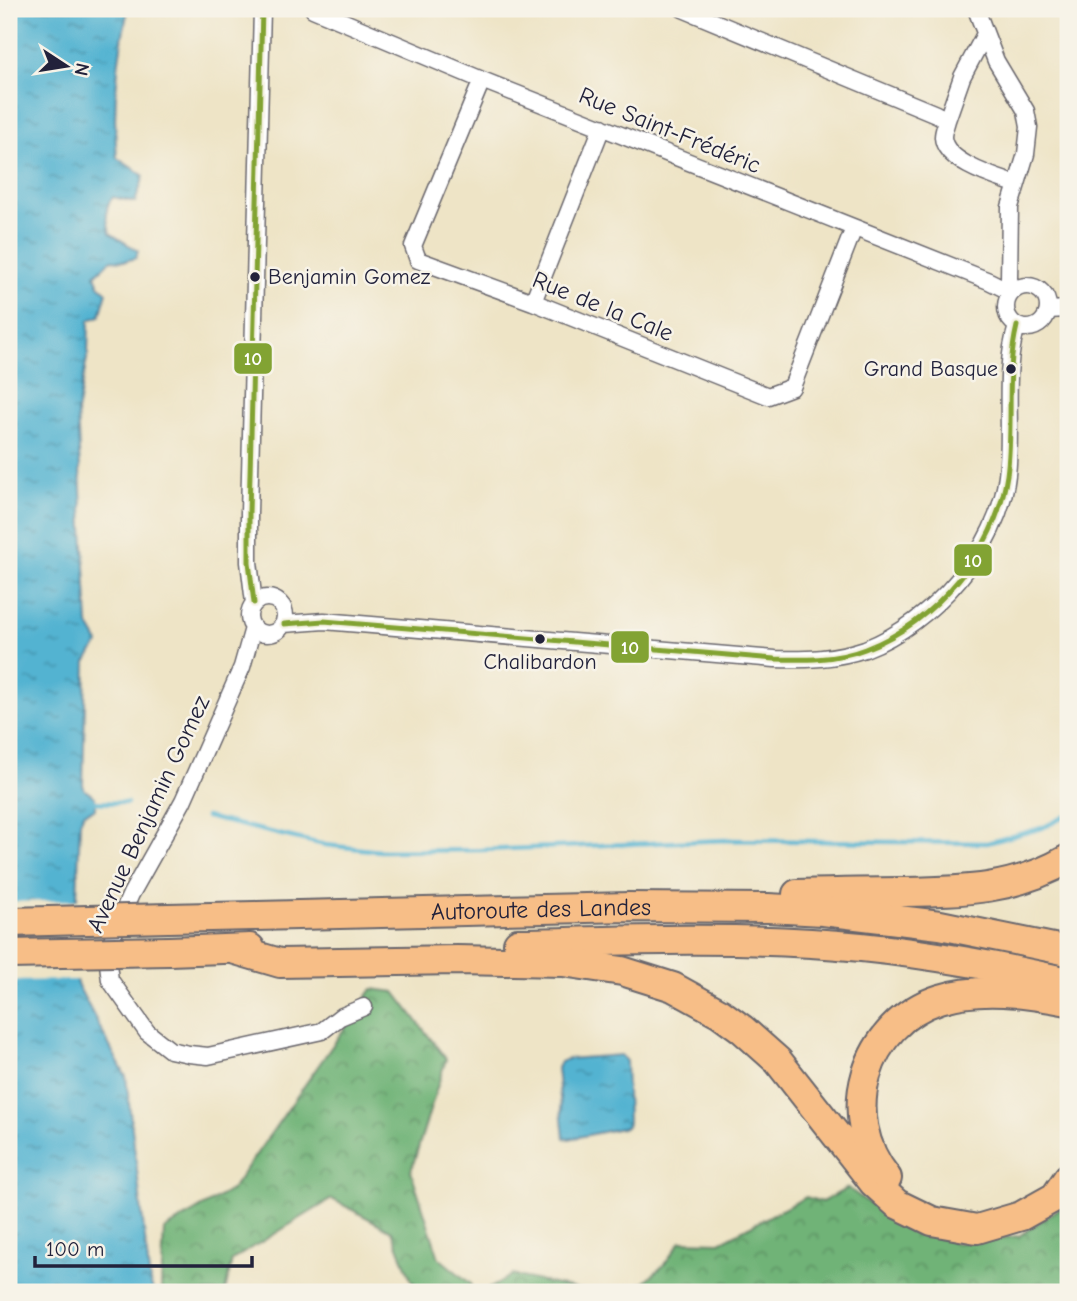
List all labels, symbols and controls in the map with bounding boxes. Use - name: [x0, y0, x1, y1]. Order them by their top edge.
- north arrow: [32, 32, 102, 102]
- text: N: [70, 61, 94, 78]
- street label: Rue Saint-Frédéric: [575, 81, 765, 179]
- place label: Benjamin Gomez: [268, 264, 431, 290]
- street label: Rue de la Cale: [528, 265, 678, 347]
- marker: Benjamin Gomez: [248, 270, 262, 284]
- line badge: 10: [233, 342, 273, 375]
- text: 10: [244, 348, 262, 370]
- place label: Grand Basque: [864, 356, 998, 382]
- marker: Grand Basque: [1004, 362, 1018, 376]
- line badge: 10: [953, 543, 993, 577]
- text: 10: [964, 550, 982, 572]
- line badge: 10: [610, 630, 650, 664]
- marker: Chalibardon: [533, 632, 547, 646]
- text: 10: [621, 637, 639, 659]
- place label: Chalibardon: [483, 649, 597, 675]
- street label: Avenue Benjamin Gomez: [81, 691, 215, 937]
- street label: Autoroute des Landes: [430, 893, 651, 926]
- scale bar: [35, 1224, 252, 1268]
- text: 100 m: [46, 1237, 104, 1261]

